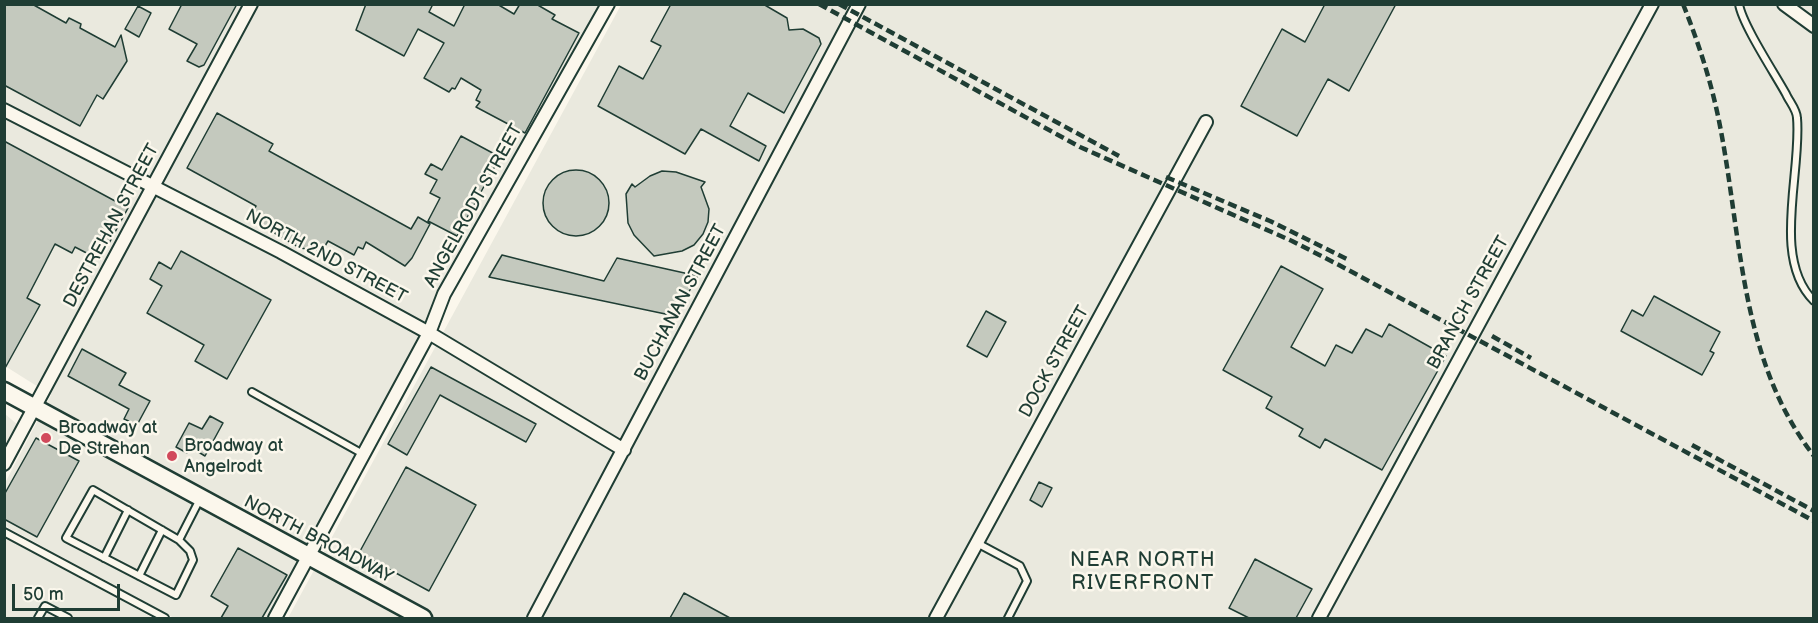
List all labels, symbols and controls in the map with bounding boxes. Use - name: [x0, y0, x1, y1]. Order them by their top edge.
- street label: ANGELRODT STREET: [420, 121, 528, 291]
- street label: DESTREHAN STREET: [60, 140, 164, 312]
- street label: NORTH 2ND STREET: [242, 205, 410, 309]
- street label: BUCHANAN STREET: [631, 221, 731, 385]
- street label: BRANCH STREET: [1423, 233, 1515, 373]
- street label: DOCK STREET: [1015, 302, 1095, 422]
- place label: Broadway at De Strehan: [58, 417, 157, 460]
- marker: Broadway at De Strehan: [39, 431, 53, 445]
- place label: Broadway at Angelrodt: [184, 435, 283, 478]
- marker: Broadway at Angelrodt: [165, 449, 179, 463]
- street label: NORTH BROADWAY: [240, 492, 396, 588]
- district label: NEAR NORTH RIVERFRONT: [1070, 549, 1216, 596]
- scale bar: [15, 572, 123, 610]
- text: 50 m: [23, 584, 64, 605]

